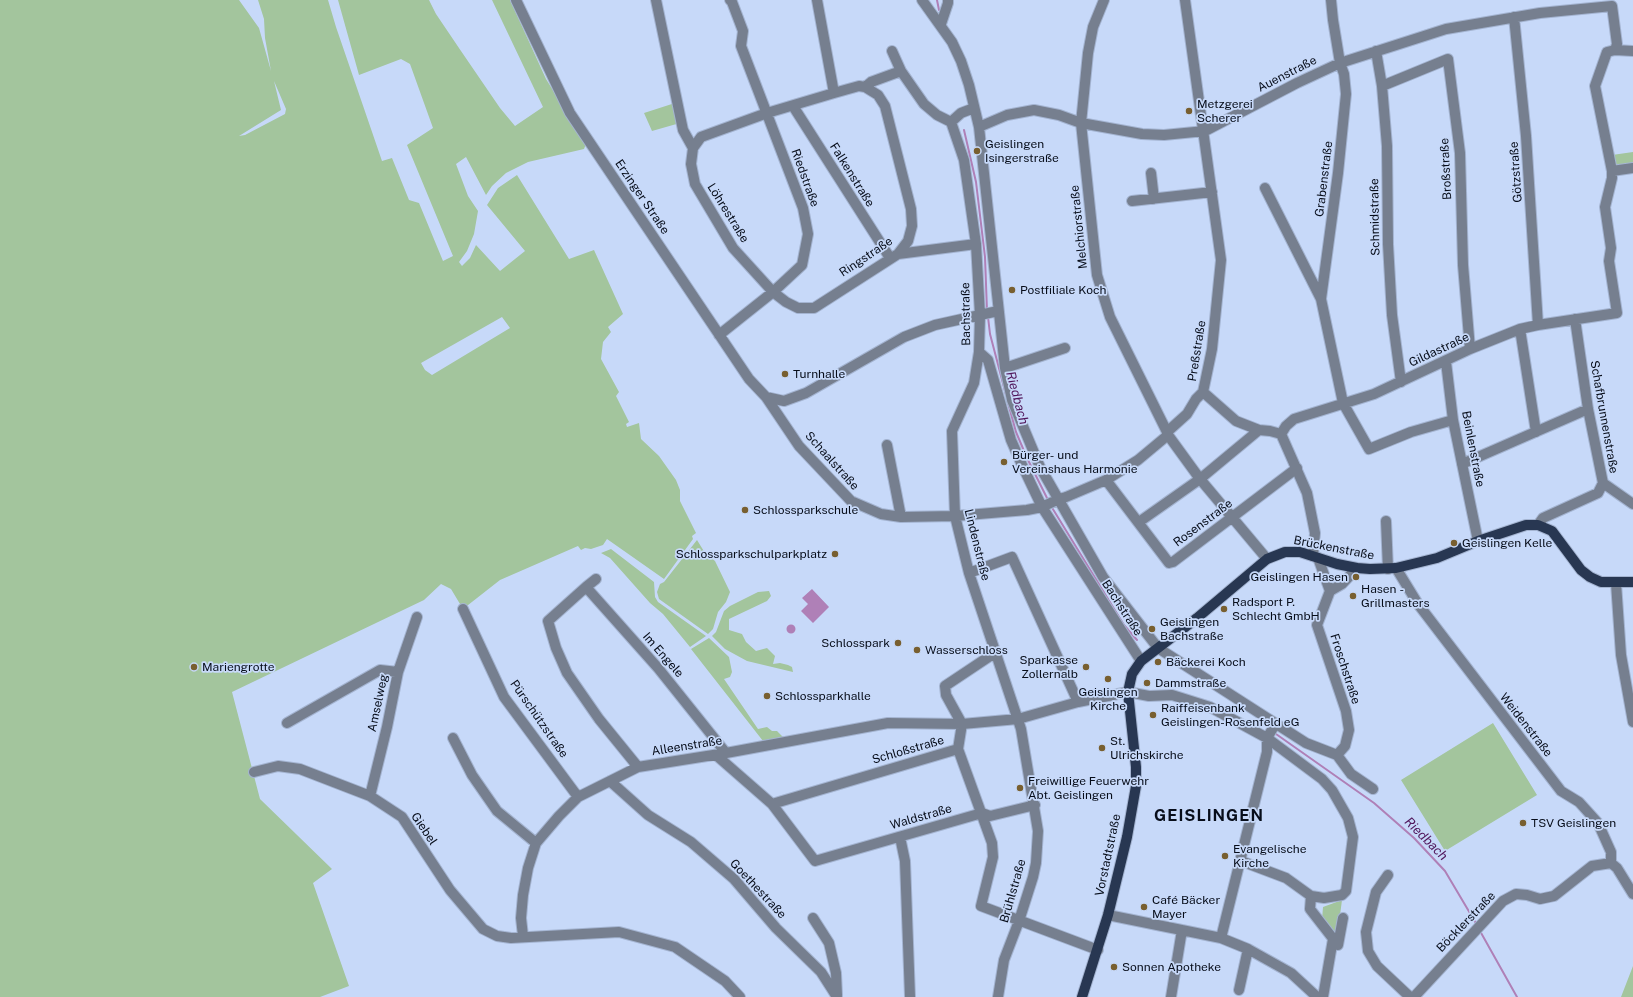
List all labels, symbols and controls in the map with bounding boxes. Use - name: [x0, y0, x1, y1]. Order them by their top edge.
- street label: Auenstraße: [1255, 53, 1319, 95]
- place label: Metzgerei Scherer: [1197, 97, 1253, 125]
- marker: Metzgerei Scherer: [1184, 106, 1194, 116]
- place label: Geislingen Isingerstraße: [985, 137, 1059, 165]
- street label: Broßstraße: [1437, 138, 1455, 200]
- street label: Falkenstraße: [827, 140, 877, 210]
- street label: Grabenstraße: [1312, 140, 1336, 218]
- street label: Götzstraße: [1507, 141, 1525, 203]
- marker: Geislingen Isingerstraße: [972, 146, 982, 156]
- street label: Riedstraße: [788, 147, 822, 209]
- street label: Erzinger Straße: [612, 157, 672, 237]
- street label: Schmidstraße: [1367, 178, 1383, 256]
- street label: Löhrestraße: [704, 181, 752, 245]
- street label: Melchiorstraße: [1067, 184, 1091, 270]
- street label: Ringstraße: [837, 234, 895, 280]
- street label: Bachstraße: [958, 282, 974, 346]
- place label: Postfiliale Koch: [1020, 283, 1106, 297]
- marker: Postfiliale Koch: [1007, 285, 1017, 295]
- street label: Preßstraße: [1185, 319, 1209, 383]
- street label: Gildastraße: [1407, 330, 1471, 370]
- street label: Schafbrunnenstraße: [1587, 359, 1621, 475]
- place label: Turnhalle: [793, 367, 845, 381]
- marker: Turnhalle: [780, 369, 790, 379]
- water label: Riedbach: [1002, 370, 1032, 426]
- street label: Beinlenstraße: [1459, 410, 1487, 488]
- street label: Schaalstraße: [802, 429, 862, 493]
- place label: Bürger- und Vereinshaus Harmonie: [1012, 448, 1138, 476]
- marker: Bürger- und Vereinshaus Harmonie: [999, 457, 1009, 467]
- street label: Rosenstraße: [1171, 496, 1235, 550]
- place label: Schlossparkschule: [753, 503, 858, 517]
- marker: Schlossparkschule: [740, 505, 750, 515]
- street label: Lindenstraße: [961, 508, 993, 582]
- street label: Brückenstraße: [1292, 533, 1376, 563]
- place label: Geislingen Kelle: [1462, 536, 1552, 550]
- marker: Geislingen Kelle: [1449, 538, 1459, 548]
- place label: Schlossparkschulparkplatz: [676, 547, 827, 561]
- marker: Schlossparkschulparkplatz: [830, 549, 840, 559]
- place label: Geislingen Hasen: [1250, 570, 1348, 584]
- marker: Geislingen Hasen: [1351, 572, 1361, 582]
- street label: Bachstraße: [1099, 577, 1145, 639]
- place label: Hasen - Grillmasters: [1361, 582, 1429, 610]
- marker: Hasen - Grillmasters: [1348, 591, 1358, 601]
- place label: Radsport P. Schlecht GmbH: [1232, 595, 1320, 623]
- marker: Radsport P. Schlecht GmbH: [1219, 604, 1229, 614]
- place label: Geislingen Bachstraße: [1160, 615, 1224, 643]
- marker: Geislingen Bachstraße: [1147, 624, 1157, 634]
- street label: Im Engele: [639, 629, 687, 681]
- street label: Froschstraße: [1327, 632, 1363, 706]
- place label: Schlosspark: [821, 636, 890, 650]
- marker: Schlosspark: [893, 638, 903, 648]
- place label: Wasserschloss: [925, 643, 1008, 657]
- marker: Wasserschloss: [912, 645, 922, 655]
- place label: Sparkasse Zollernalb: [1019, 653, 1078, 681]
- place label: Bäckerei Koch: [1166, 655, 1246, 669]
- marker: Bäckerei Koch: [1153, 657, 1163, 667]
- place label: Mariengrotte: [202, 660, 275, 674]
- marker: Mariengrotte: [189, 662, 199, 672]
- marker: Sparkasse Zollernalb: [1081, 662, 1091, 672]
- street label: Amselweg: [365, 673, 391, 733]
- marker: Geislingen Kirche: [1103, 674, 1113, 684]
- place label: Dammstraße: [1155, 676, 1226, 690]
- street label: Pürschützstraße: [507, 677, 571, 761]
- marker: Dammstraße: [1142, 678, 1152, 688]
- place label: Geislingen Kirche: [1078, 685, 1138, 713]
- place label: Schlossparkhalle: [775, 689, 871, 703]
- street label: Weidenstraße: [1497, 690, 1555, 760]
- marker: Schlossparkhalle: [762, 691, 772, 701]
- place label: Raiffeisenbank Geislingen-Rosenfeld eG: [1161, 701, 1299, 729]
- marker: Raiffeisenbank Geislingen-Rosenfeld eG: [1148, 710, 1158, 720]
- street label: Alleenstraße: [651, 733, 723, 759]
- street label: Schloßstraße: [870, 733, 946, 767]
- place label: St. Ulrichskirche: [1110, 734, 1184, 762]
- marker: St. Ulrichskirche: [1097, 743, 1107, 753]
- place label: Freiwillige Feuerwehr Abt. Geislingen: [1028, 774, 1149, 802]
- marker: Freiwillige Feuerwehr Abt. Geislingen: [1015, 783, 1025, 793]
- street label: Waldstraße: [888, 801, 954, 833]
- district label: GEISLINGEN: [1154, 806, 1264, 826]
- street label: Giebel: [408, 810, 440, 848]
- street label: Vorstadtstraße: [1092, 813, 1124, 897]
- water label: Riedbach: [1401, 814, 1451, 864]
- place label: TSV Geislingen: [1531, 816, 1616, 830]
- marker: TSV Geislingen: [1518, 818, 1528, 828]
- place label: Evangelische Kirche: [1233, 842, 1307, 870]
- marker: Evangelische Kirche: [1220, 851, 1230, 861]
- street label: Goethestraße: [727, 856, 789, 922]
- street label: Brühlstraße: [997, 857, 1029, 925]
- street label: Böcklerstraße: [1434, 889, 1498, 955]
- place label: Café Bäcker Mayer: [1152, 893, 1220, 921]
- marker: Café Bäcker Mayer: [1139, 902, 1149, 912]
- place label: Sonnen Apotheke: [1122, 960, 1221, 974]
- marker: Sonnen Apotheke: [1109, 962, 1119, 972]

